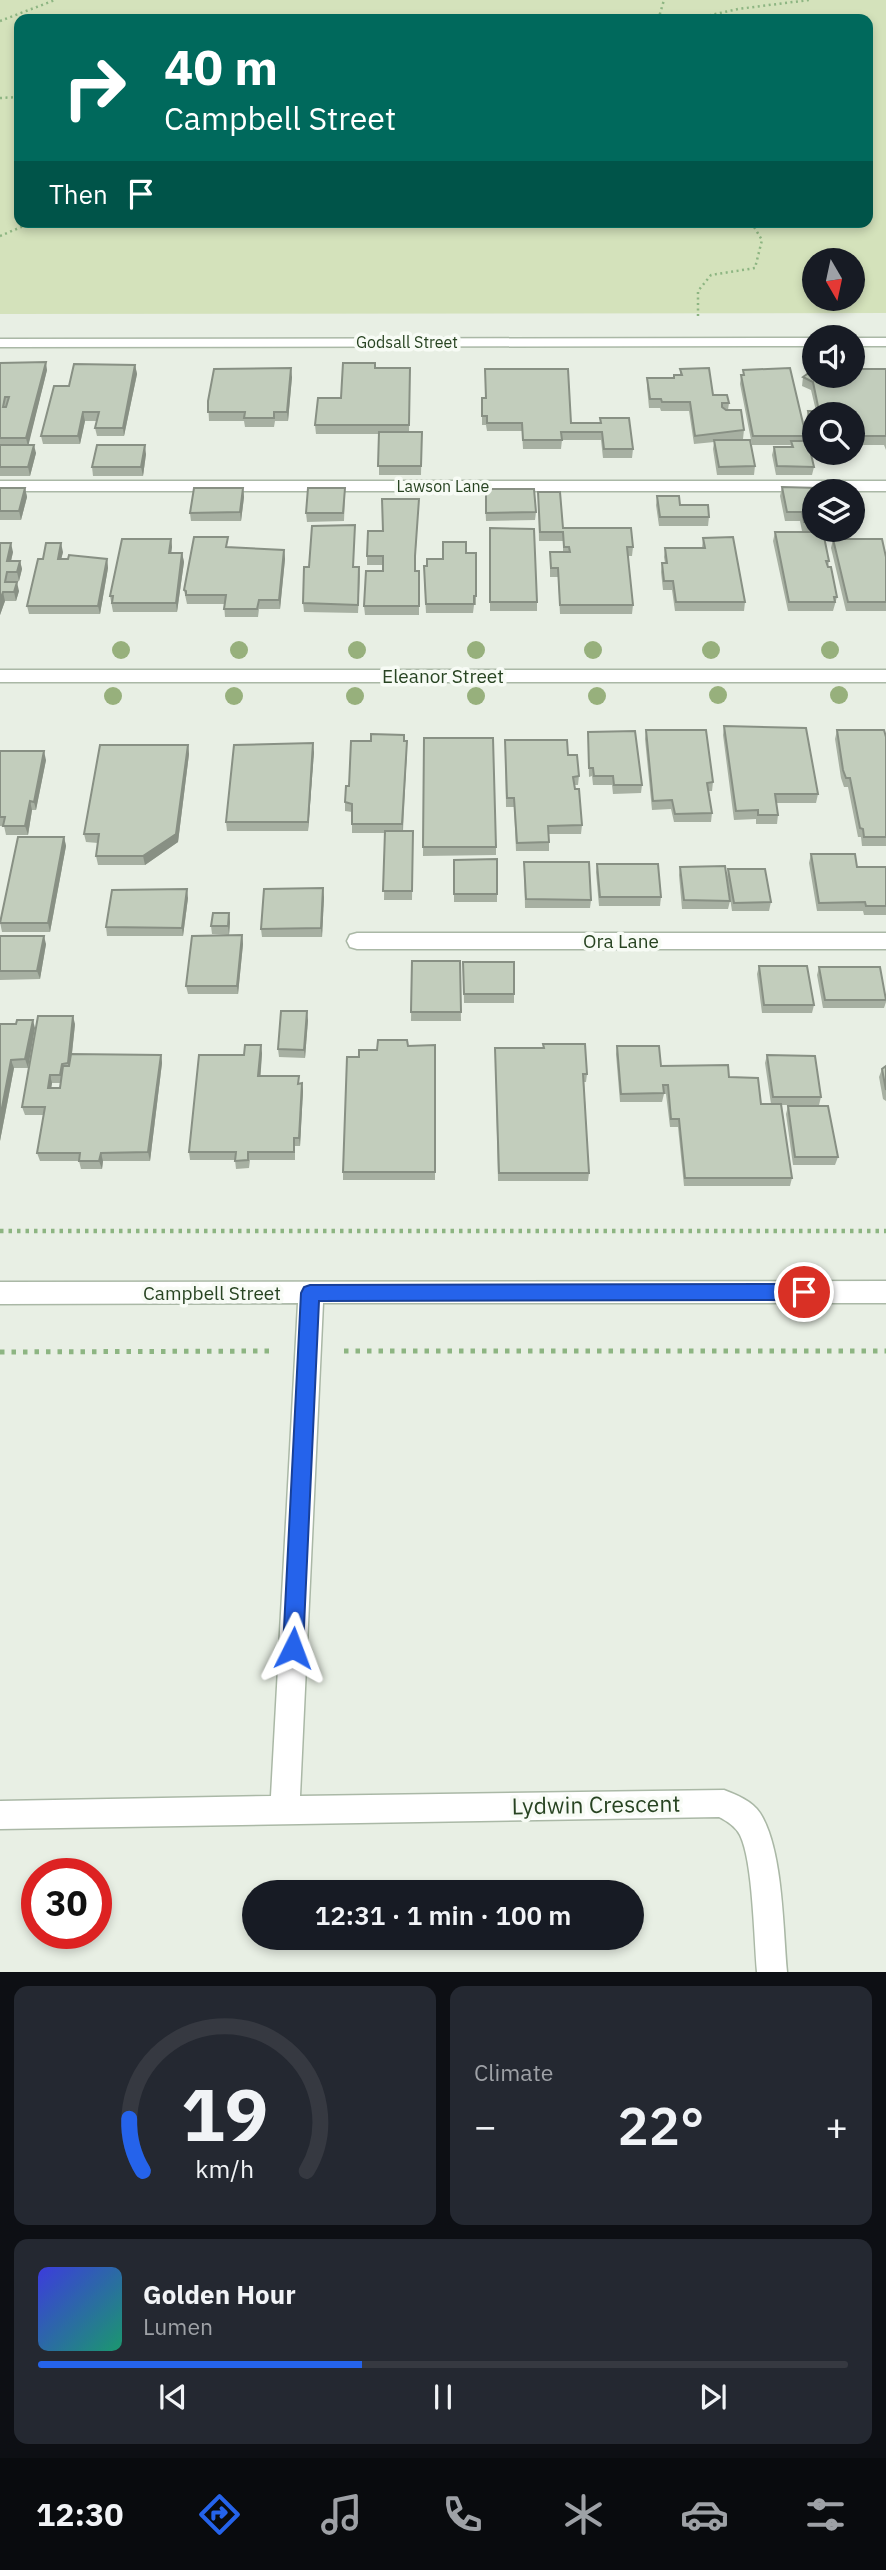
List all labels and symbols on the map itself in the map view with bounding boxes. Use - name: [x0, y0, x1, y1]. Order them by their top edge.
- north arrow: [802, 248, 864, 312]
- street label: Godsall Street: [356, 332, 458, 352]
- street label: Lawson Lane: [397, 476, 490, 496]
- street label: Eleanor Street: [382, 664, 504, 688]
- street label: Ora Lane: [583, 929, 659, 953]
- pin: [774, 1262, 834, 1322]
- street label: Campbell Street: [143, 1281, 281, 1305]
- position arrow: [256, 1611, 330, 1685]
- street label: Lydwin Crescent: [511, 1788, 681, 1820]
- speed limit sign: 30: [21, 1858, 112, 1949]

